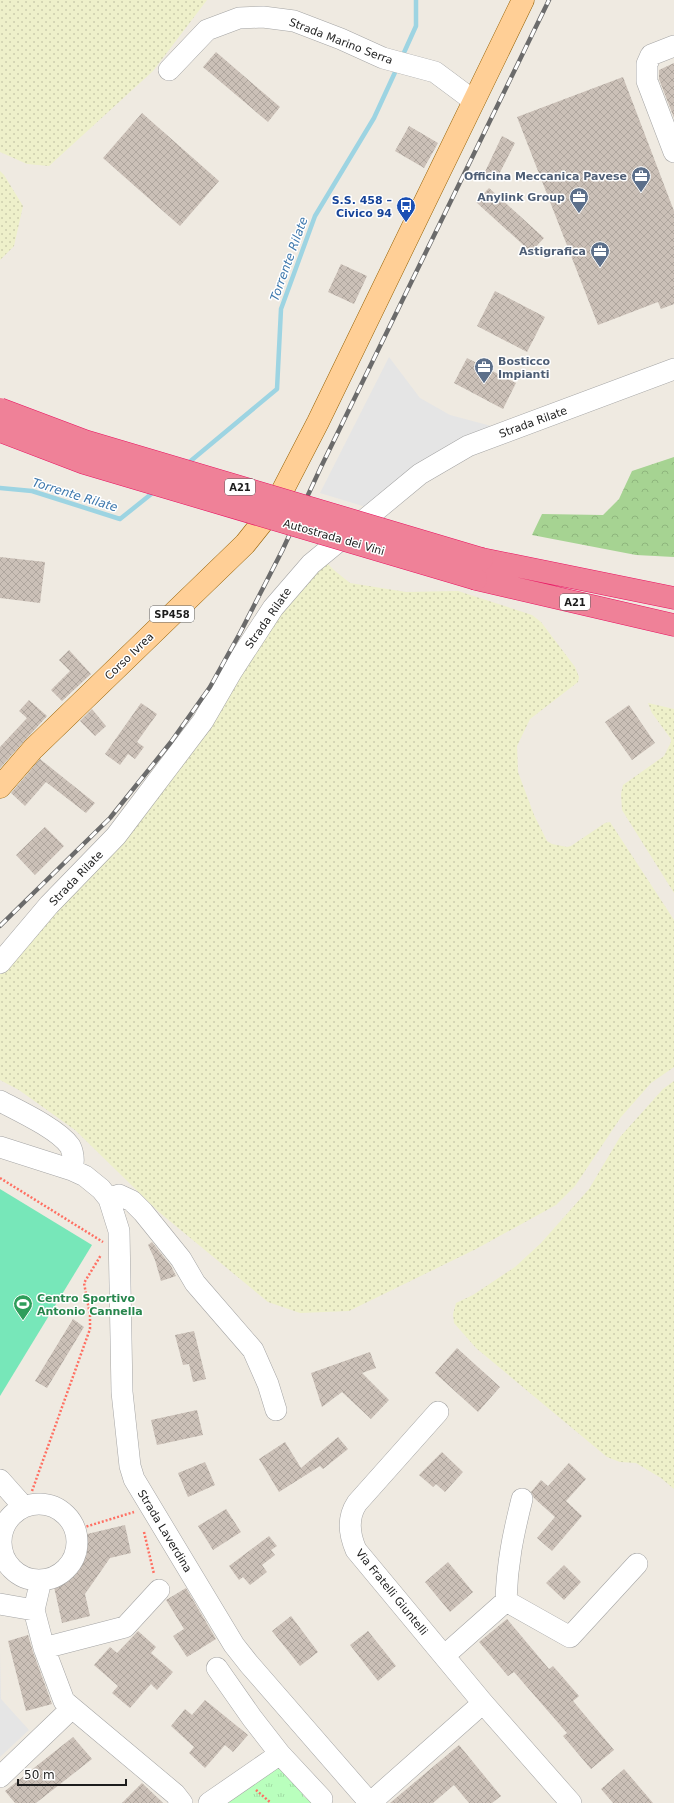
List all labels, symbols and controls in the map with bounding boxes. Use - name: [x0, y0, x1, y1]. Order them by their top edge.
- street label: Strada Marino Serra: [287, 16, 395, 67]
- office icon: Officina Meccanica Pavese: [630, 165, 652, 193]
- place label: Officina Meccanica Pavese: [464, 170, 627, 183]
- office icon: Anylink Group: [568, 186, 590, 214]
- place label: Anylink Group: [477, 191, 565, 204]
- place label: S.S. 458 – Civico 94: [332, 194, 392, 220]
- bus stop icon: S.S. 458 – Civico 94: [395, 195, 417, 223]
- water label: Torrente Rilate: [267, 215, 311, 303]
- office icon: Astigrafica: [589, 240, 611, 268]
- place label: Astigrafica: [519, 245, 586, 258]
- place label: Bosticco Impianti: [498, 355, 551, 381]
- office icon: Bosticco Impianti: [473, 356, 495, 384]
- street label: Strada Rilate: [497, 404, 569, 441]
- water label: Torrente Rilate: [31, 475, 119, 515]
- road number: A21: [225, 479, 255, 495]
- street label: Autostrada dei Vini: [282, 517, 386, 558]
- street label: Strada Rilate: [243, 585, 294, 651]
- road number: A21: [560, 594, 590, 610]
- road number: SP458: [150, 606, 194, 622]
- street label: Corso Ivrea: [102, 630, 156, 683]
- street label: Strada Rilate: [47, 848, 106, 909]
- place label: Centro Sportivo Antonio Cannella: [37, 1292, 143, 1318]
- sports icon: Centro Sportivo Antonio Cannella: [12, 1293, 34, 1321]
- street label: Strada Laverdina: [135, 1488, 194, 1575]
- street label: Via Fratelli Giuntelli: [353, 1547, 430, 1638]
- scale bar: [18, 1761, 126, 1787]
- text: 50 m: [24, 1768, 55, 1782]

